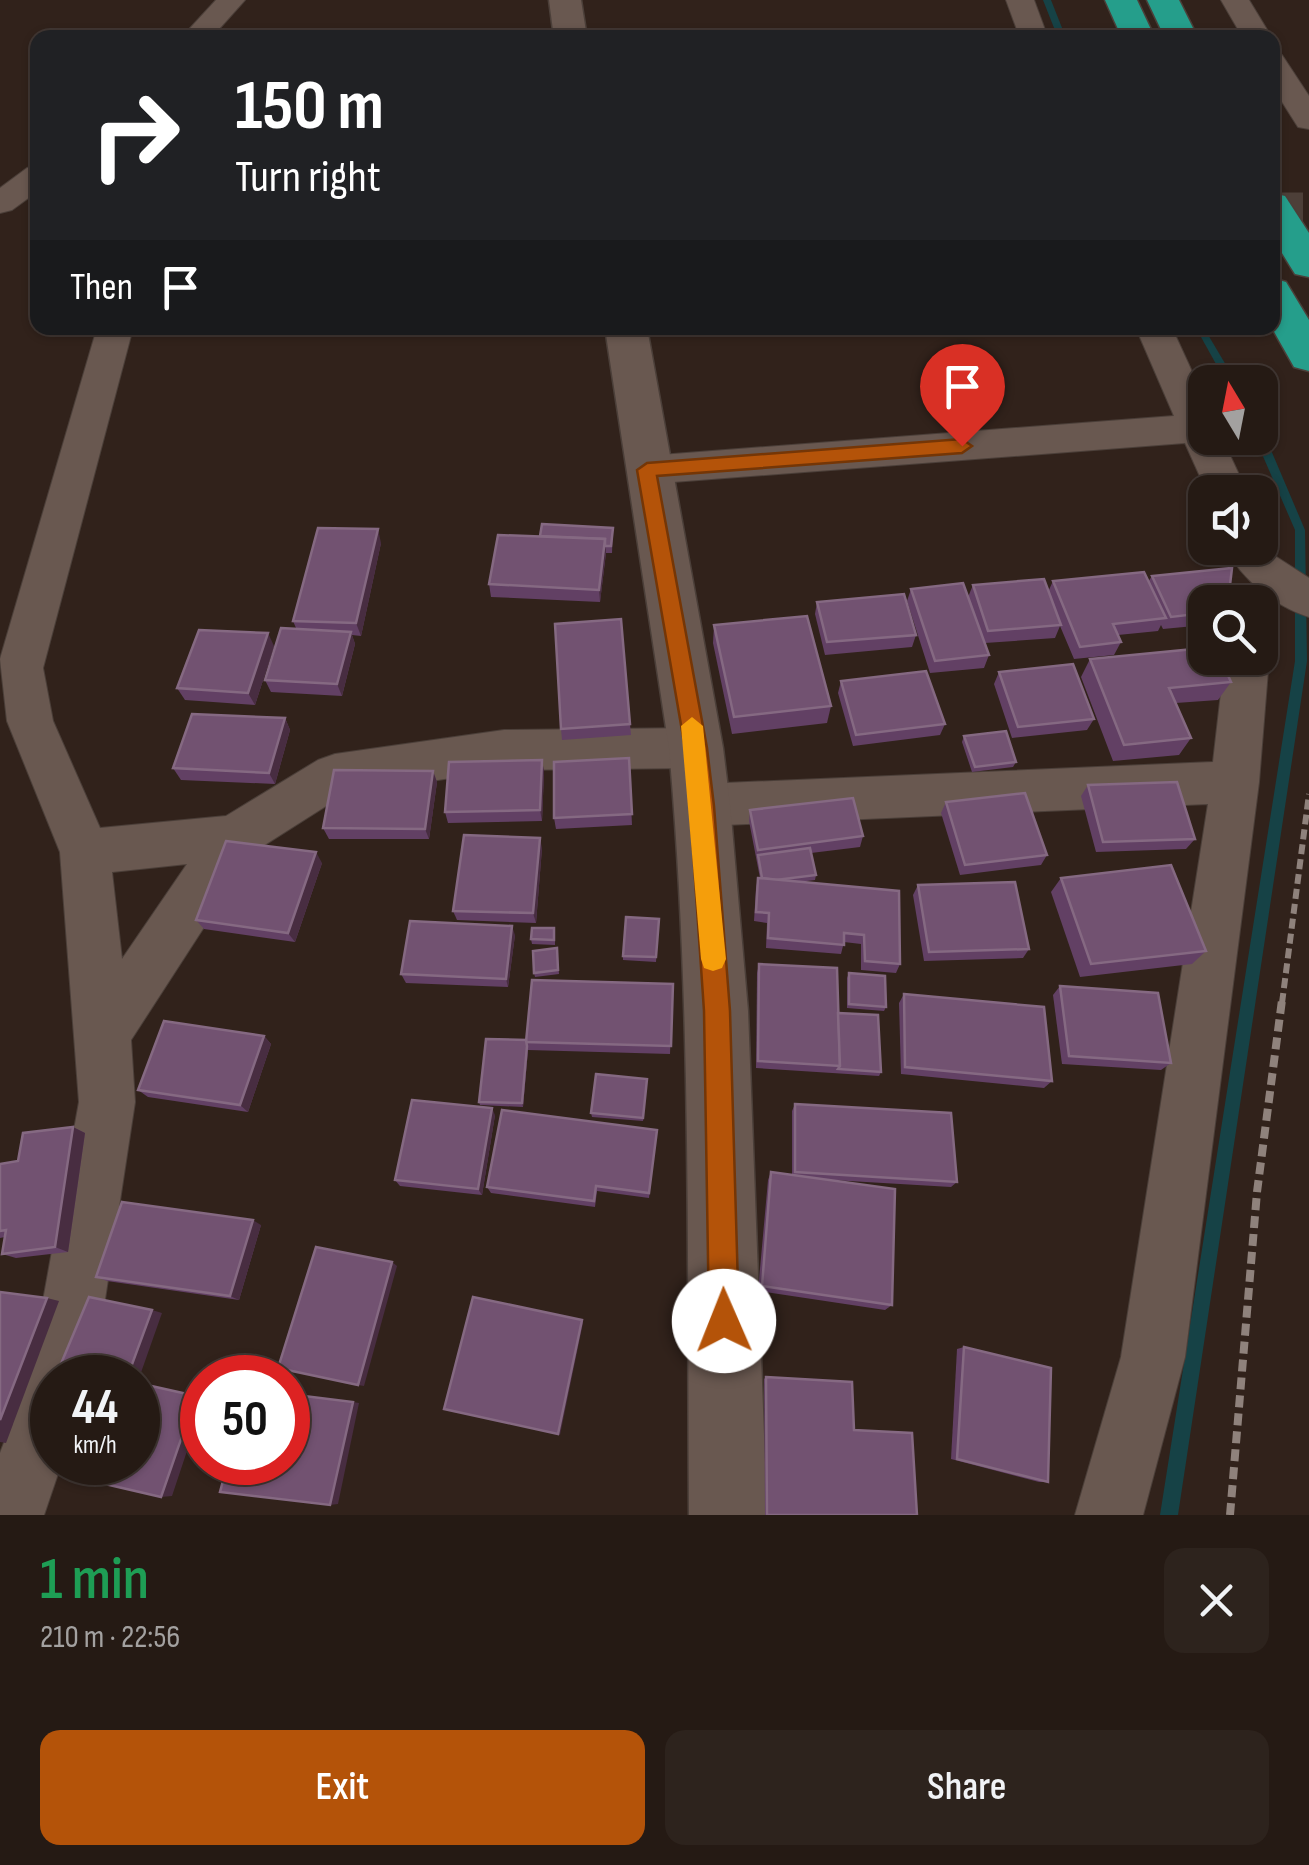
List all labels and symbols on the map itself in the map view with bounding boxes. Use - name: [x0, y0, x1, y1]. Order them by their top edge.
- pin: [920, 344, 1005, 447]
- north arrow: [1188, 365, 1278, 455]
- position arrow: [672, 1269, 776, 1373]
- speed limit sign: 50: [180, 1355, 310, 1485]

